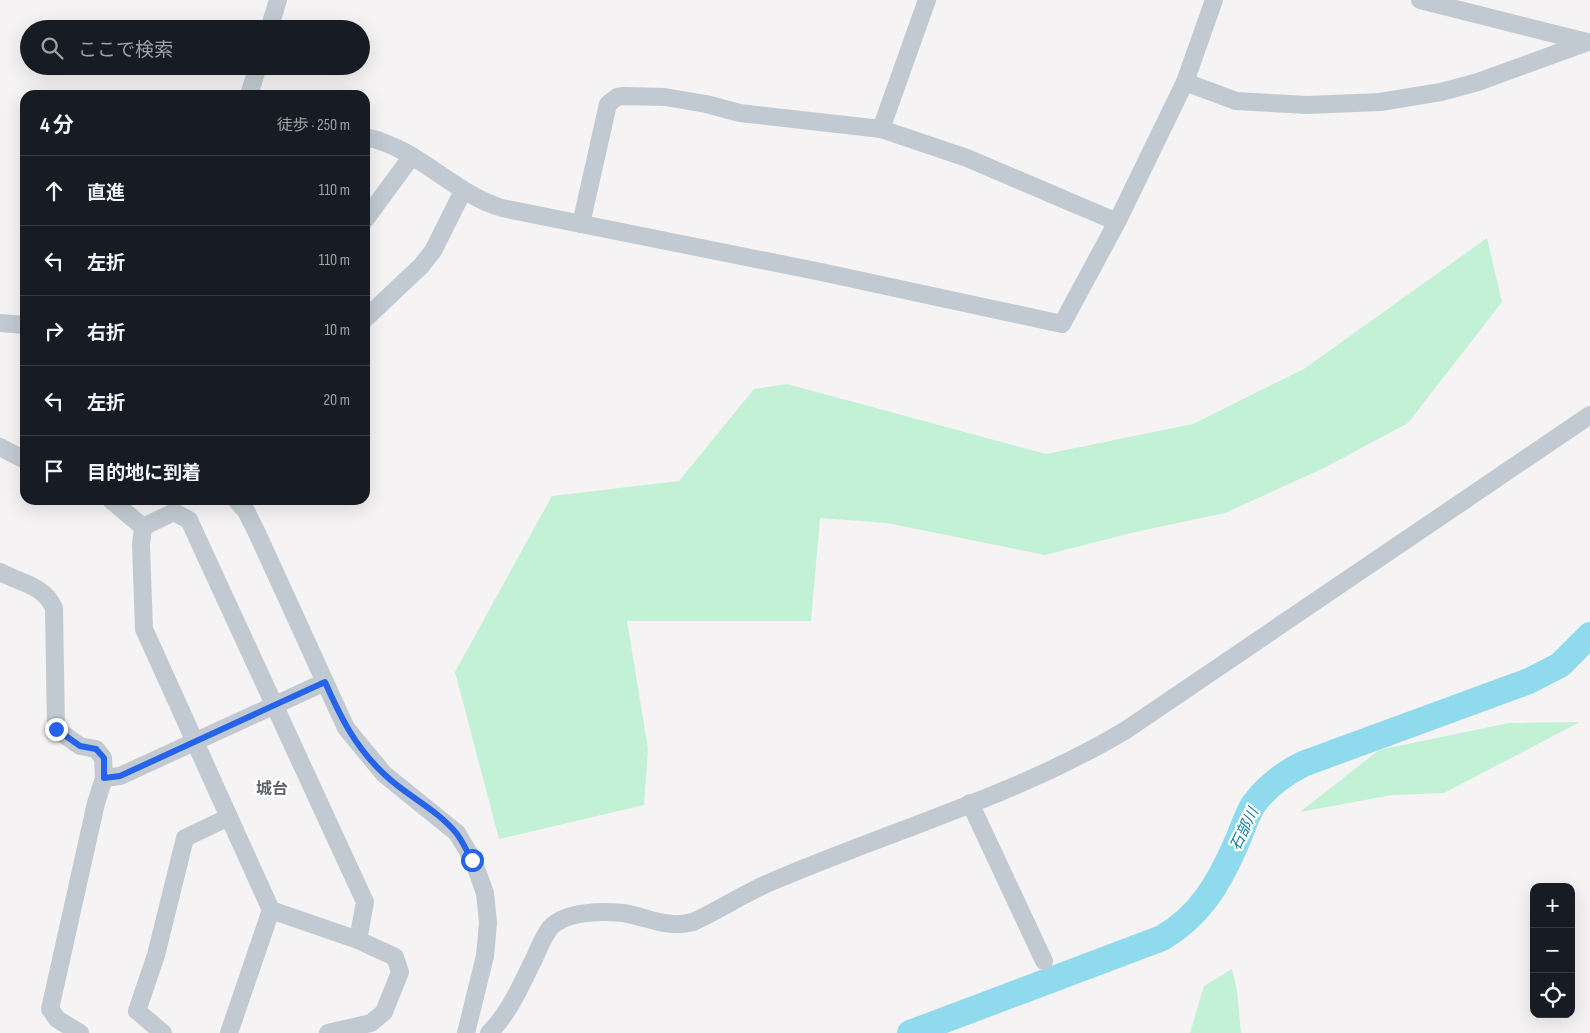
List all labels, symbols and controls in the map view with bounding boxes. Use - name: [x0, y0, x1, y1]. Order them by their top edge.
- search box: [20, 20, 370, 75]
- icon: search: [38, 34, 66, 62]
- text: ここで検索: [78, 39, 173, 62]
- text: 4 分: [40, 113, 74, 138]
- text: 徒歩 · 250 m: [277, 116, 350, 135]
- icon: ahead: [40, 177, 68, 205]
- text: 110 m: [319, 181, 350, 200]
- text: 直進: [87, 182, 125, 205]
- icon: left: [40, 247, 68, 275]
- text: 110 m: [319, 251, 350, 270]
- text: 左折: [87, 252, 125, 275]
- icon: right: [40, 317, 68, 345]
- text: 10 m: [324, 321, 350, 340]
- text: 右折: [87, 322, 125, 345]
- icon: left: [40, 387, 68, 415]
- text: 20 m: [323, 391, 350, 410]
- text: 左折: [87, 392, 125, 415]
- icon: arrive: [40, 457, 68, 485]
- text: 目的地に到着: [87, 462, 201, 485]
- route end: [45, 718, 68, 741]
- district label: 城台: [256, 779, 288, 799]
- water label: 石部川: [1226, 803, 1264, 854]
- route start: [461, 849, 484, 872]
- map controls: [1530, 883, 1575, 1018]
- button: +: [1530, 883, 1575, 928]
- button: −: [1530, 928, 1575, 973]
- button: locate: [1530, 973, 1575, 1018]

